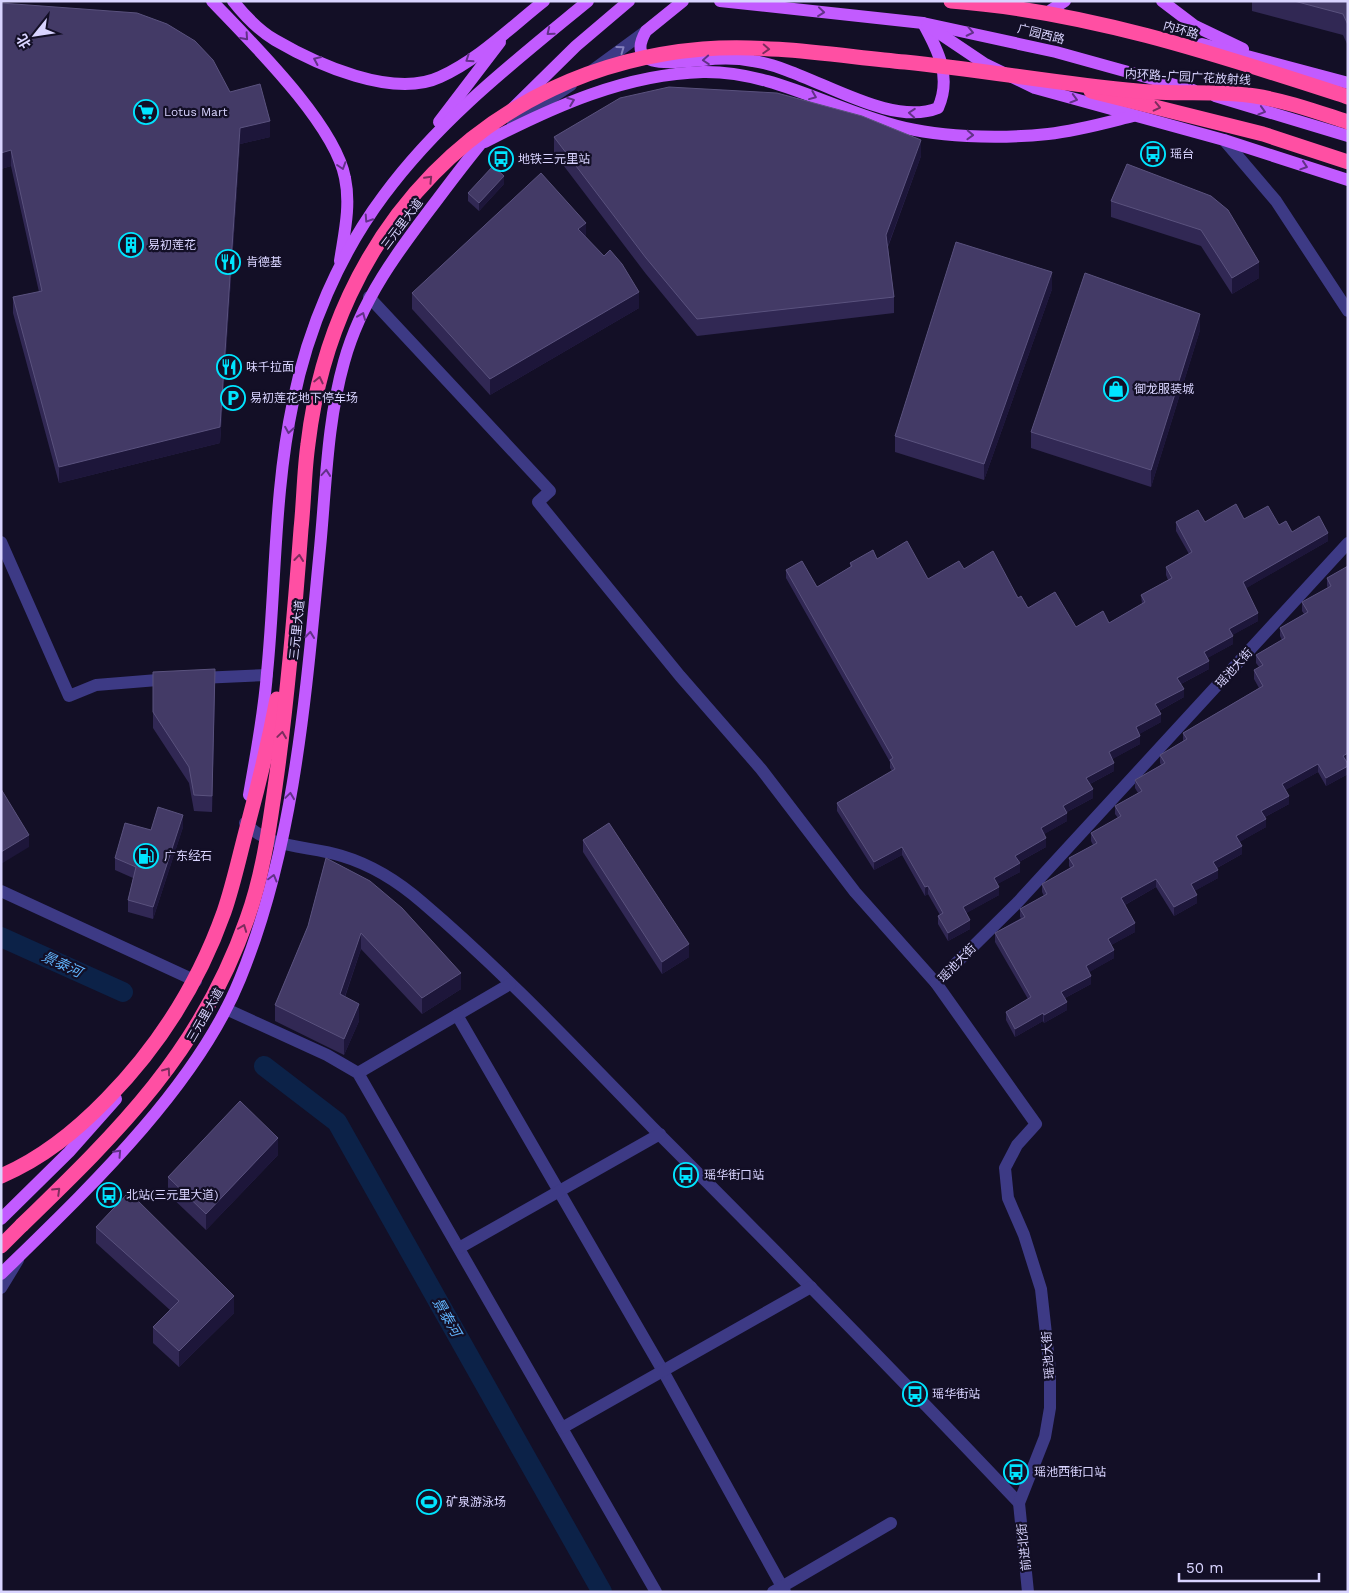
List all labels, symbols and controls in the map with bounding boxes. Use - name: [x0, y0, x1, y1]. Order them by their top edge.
- one-way arrow: [817, 6, 825, 17]
- north arrow: [10, 10, 60, 60]
- street label: 内环路: [1162, 18, 1200, 42]
- street label: 广园西路: [1016, 21, 1066, 47]
- one-way arrow: [547, 27, 556, 35]
- one-way arrow: [966, 27, 975, 37]
- text: 北: [13, 31, 34, 52]
- one-way arrow: [239, 31, 248, 40]
- one-way arrow: [762, 44, 770, 55]
- one-way arrow: [615, 46, 625, 55]
- one-way arrow: [466, 53, 475, 62]
- one-way arrow: [702, 54, 710, 65]
- one-way arrow: [313, 56, 322, 66]
- street label: 内环路-广园广花放射线: [1125, 67, 1251, 87]
- one-way arrow: [808, 90, 817, 100]
- one-way arrow: [1070, 94, 1078, 104]
- one-way arrow: [566, 97, 574, 107]
- supermarket icon: Lotus Mart: [133, 99, 159, 125]
- one-way arrow: [1153, 101, 1162, 112]
- place label: Lotus Mart: [164, 105, 227, 119]
- one-way arrow: [1258, 105, 1266, 115]
- one-way arrow: [907, 107, 915, 118]
- one-way arrow: [966, 129, 974, 140]
- bus stop icon: 瑶台: [1140, 141, 1166, 167]
- bus stop icon: 地铁三元里站: [488, 146, 514, 172]
- place label: 瑶台: [1170, 147, 1194, 161]
- place label: 地铁三元里站: [518, 152, 590, 166]
- one-way arrow: [1299, 160, 1307, 170]
- one-way arrow: [336, 161, 346, 170]
- one-way arrow: [423, 175, 432, 184]
- street label: 三元里大道: [378, 196, 426, 252]
- one-way arrow: [365, 214, 374, 223]
- building icon: 易初莲花: [118, 232, 144, 258]
- place label: 易初莲花: [148, 238, 196, 252]
- restaurant icon: 肯德基: [215, 249, 241, 275]
- place label: 肯德基: [246, 255, 282, 269]
- one-way arrow: [356, 312, 366, 321]
- restaurant icon: 味千拉面: [216, 354, 242, 380]
- place label: 味千拉面: [246, 360, 294, 374]
- one-way arrow: [313, 375, 324, 384]
- shop icon: 御龙服装城: [1103, 376, 1129, 402]
- place label: 御龙服装城: [1134, 382, 1194, 396]
- parking icon: 易初莲花地下停车场: [220, 385, 246, 411]
- place label: 易初莲花地下停车场: [250, 391, 358, 405]
- one-way arrow: [284, 425, 294, 434]
- one-way arrow: [321, 469, 332, 477]
- one-way arrow: [293, 554, 304, 562]
- street label: 三元里大道: [287, 599, 307, 661]
- one-way arrow: [304, 631, 315, 639]
- street label: 瑶池大街: [1213, 645, 1255, 691]
- one-way arrow: [276, 731, 287, 739]
- one-way arrow: [285, 792, 295, 801]
- fuel station icon: 广东经石: [133, 843, 159, 869]
- place label: 广东经石: [164, 849, 212, 863]
- one-way arrow: [267, 874, 278, 883]
- one-way arrow: [238, 925, 248, 933]
- street label: 瑶池大街: [935, 941, 979, 985]
- water label: 景泰河: [40, 948, 87, 981]
- street label: 三元里大道: [184, 986, 226, 1044]
- one-way arrow: [161, 1068, 169, 1077]
- one-way arrow: [112, 1150, 121, 1159]
- bus stop icon: 瑶华街口站: [673, 1162, 699, 1188]
- place label: 瑶华街口站: [704, 1168, 764, 1182]
- bus stop icon: 北站(三元里大道): [96, 1182, 122, 1208]
- one-way arrow: [51, 1188, 60, 1197]
- place label: 北站(三元里大道): [126, 1188, 218, 1202]
- water label: 景泰河: [430, 1295, 466, 1342]
- street label: 瑶池大街: [1039, 1331, 1057, 1379]
- bus stop icon: 瑶华街站: [902, 1381, 928, 1407]
- place label: 瑶华街站: [932, 1387, 980, 1401]
- bus stop icon: 瑶池西街口站: [1003, 1459, 1029, 1485]
- place label: 瑶池西街口站: [1034, 1465, 1106, 1479]
- sports icon: 矿泉游泳场: [416, 1489, 442, 1515]
- place label: 矿泉游泳场: [446, 1495, 506, 1509]
- street label: 前进北街: [1015, 1522, 1033, 1572]
- scale bar: [1179, 1550, 1319, 1582]
- text: 50 m: [1186, 1559, 1223, 1577]

